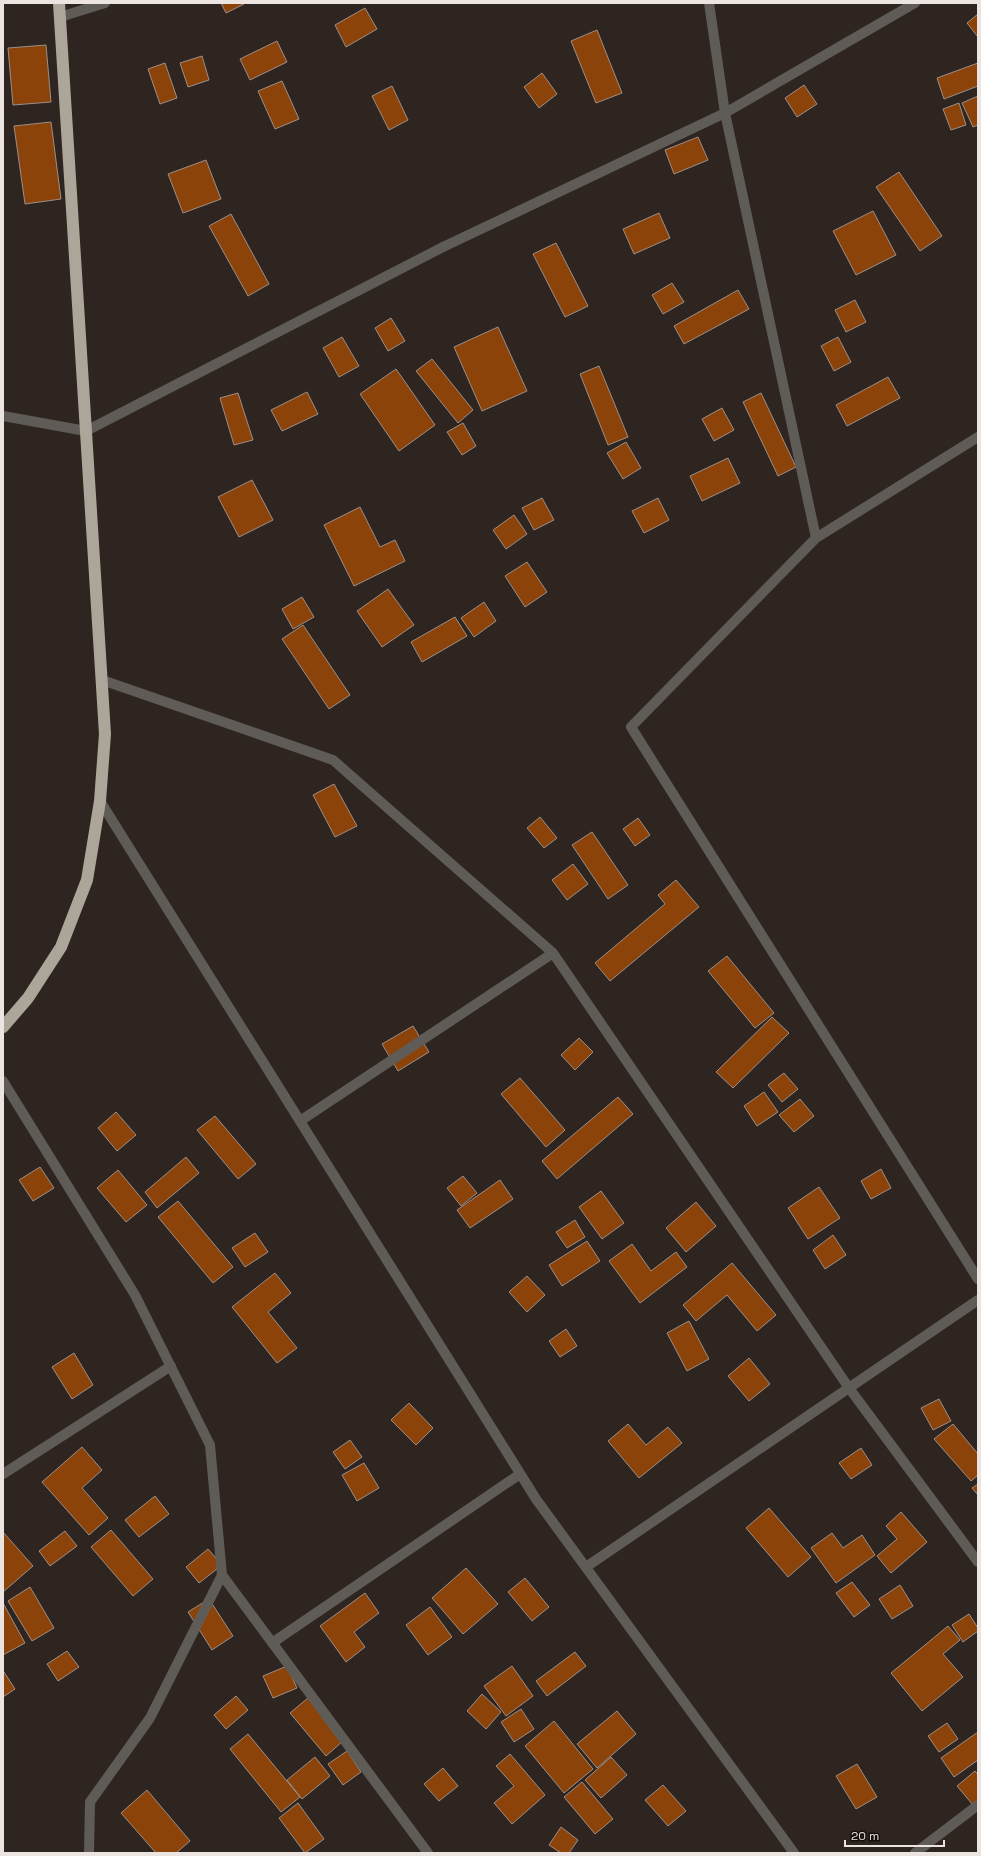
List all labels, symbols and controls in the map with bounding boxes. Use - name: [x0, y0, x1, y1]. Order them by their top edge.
- scale bar: [845, 1822, 944, 1848]
- text: 20 m: [851, 1828, 879, 1844]

